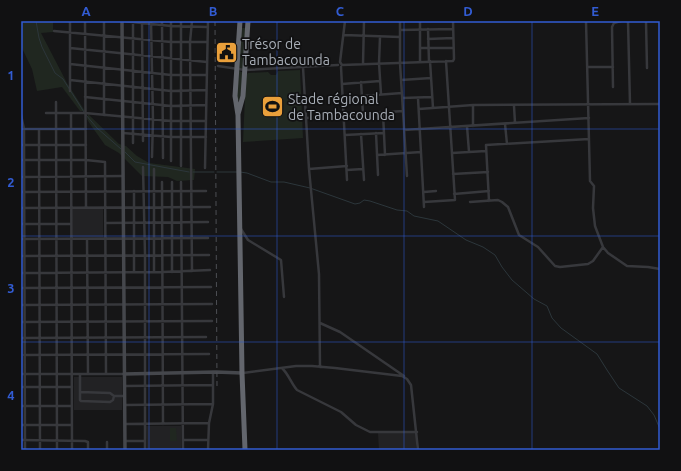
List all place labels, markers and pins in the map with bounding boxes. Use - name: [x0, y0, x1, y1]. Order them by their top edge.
- place label: Trésor de Tambacounda: [242, 36, 330, 68]
- public building icon: Trésor de Tambacounda: [214, 39, 240, 65]
- place label: Stade régional de Tambacounda: [288, 91, 395, 123]
- sports icon: Stade régional de Tambacounda: [260, 94, 286, 120]

